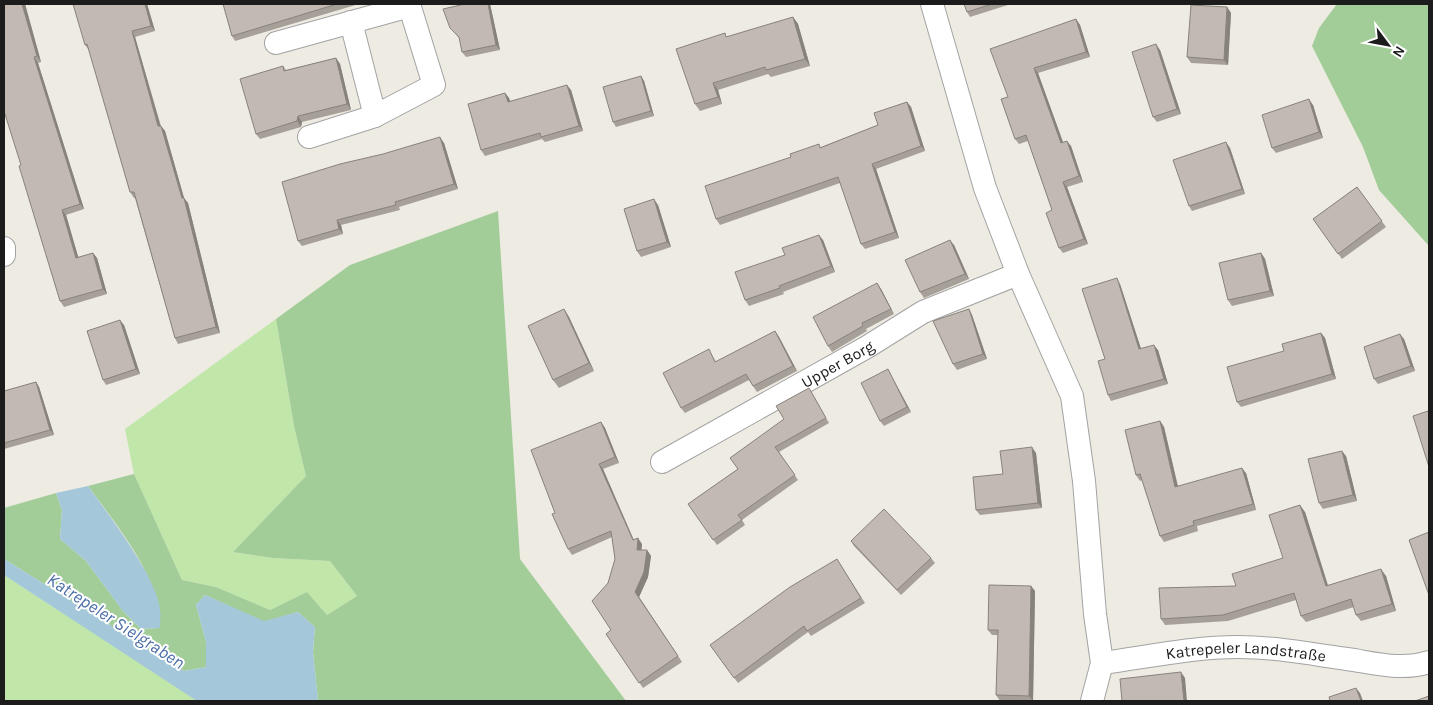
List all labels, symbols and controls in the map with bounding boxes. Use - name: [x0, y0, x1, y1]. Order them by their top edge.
- north arrow: [1363, 20, 1413, 70]
- text: N: [1389, 43, 1408, 60]
- street label: Upper Borg: [798, 336, 877, 392]
- water label: Katrepeler Sielgraben: [43, 568, 189, 674]
- street label: Katrepeler Landstraße: [1164, 637, 1327, 665]

